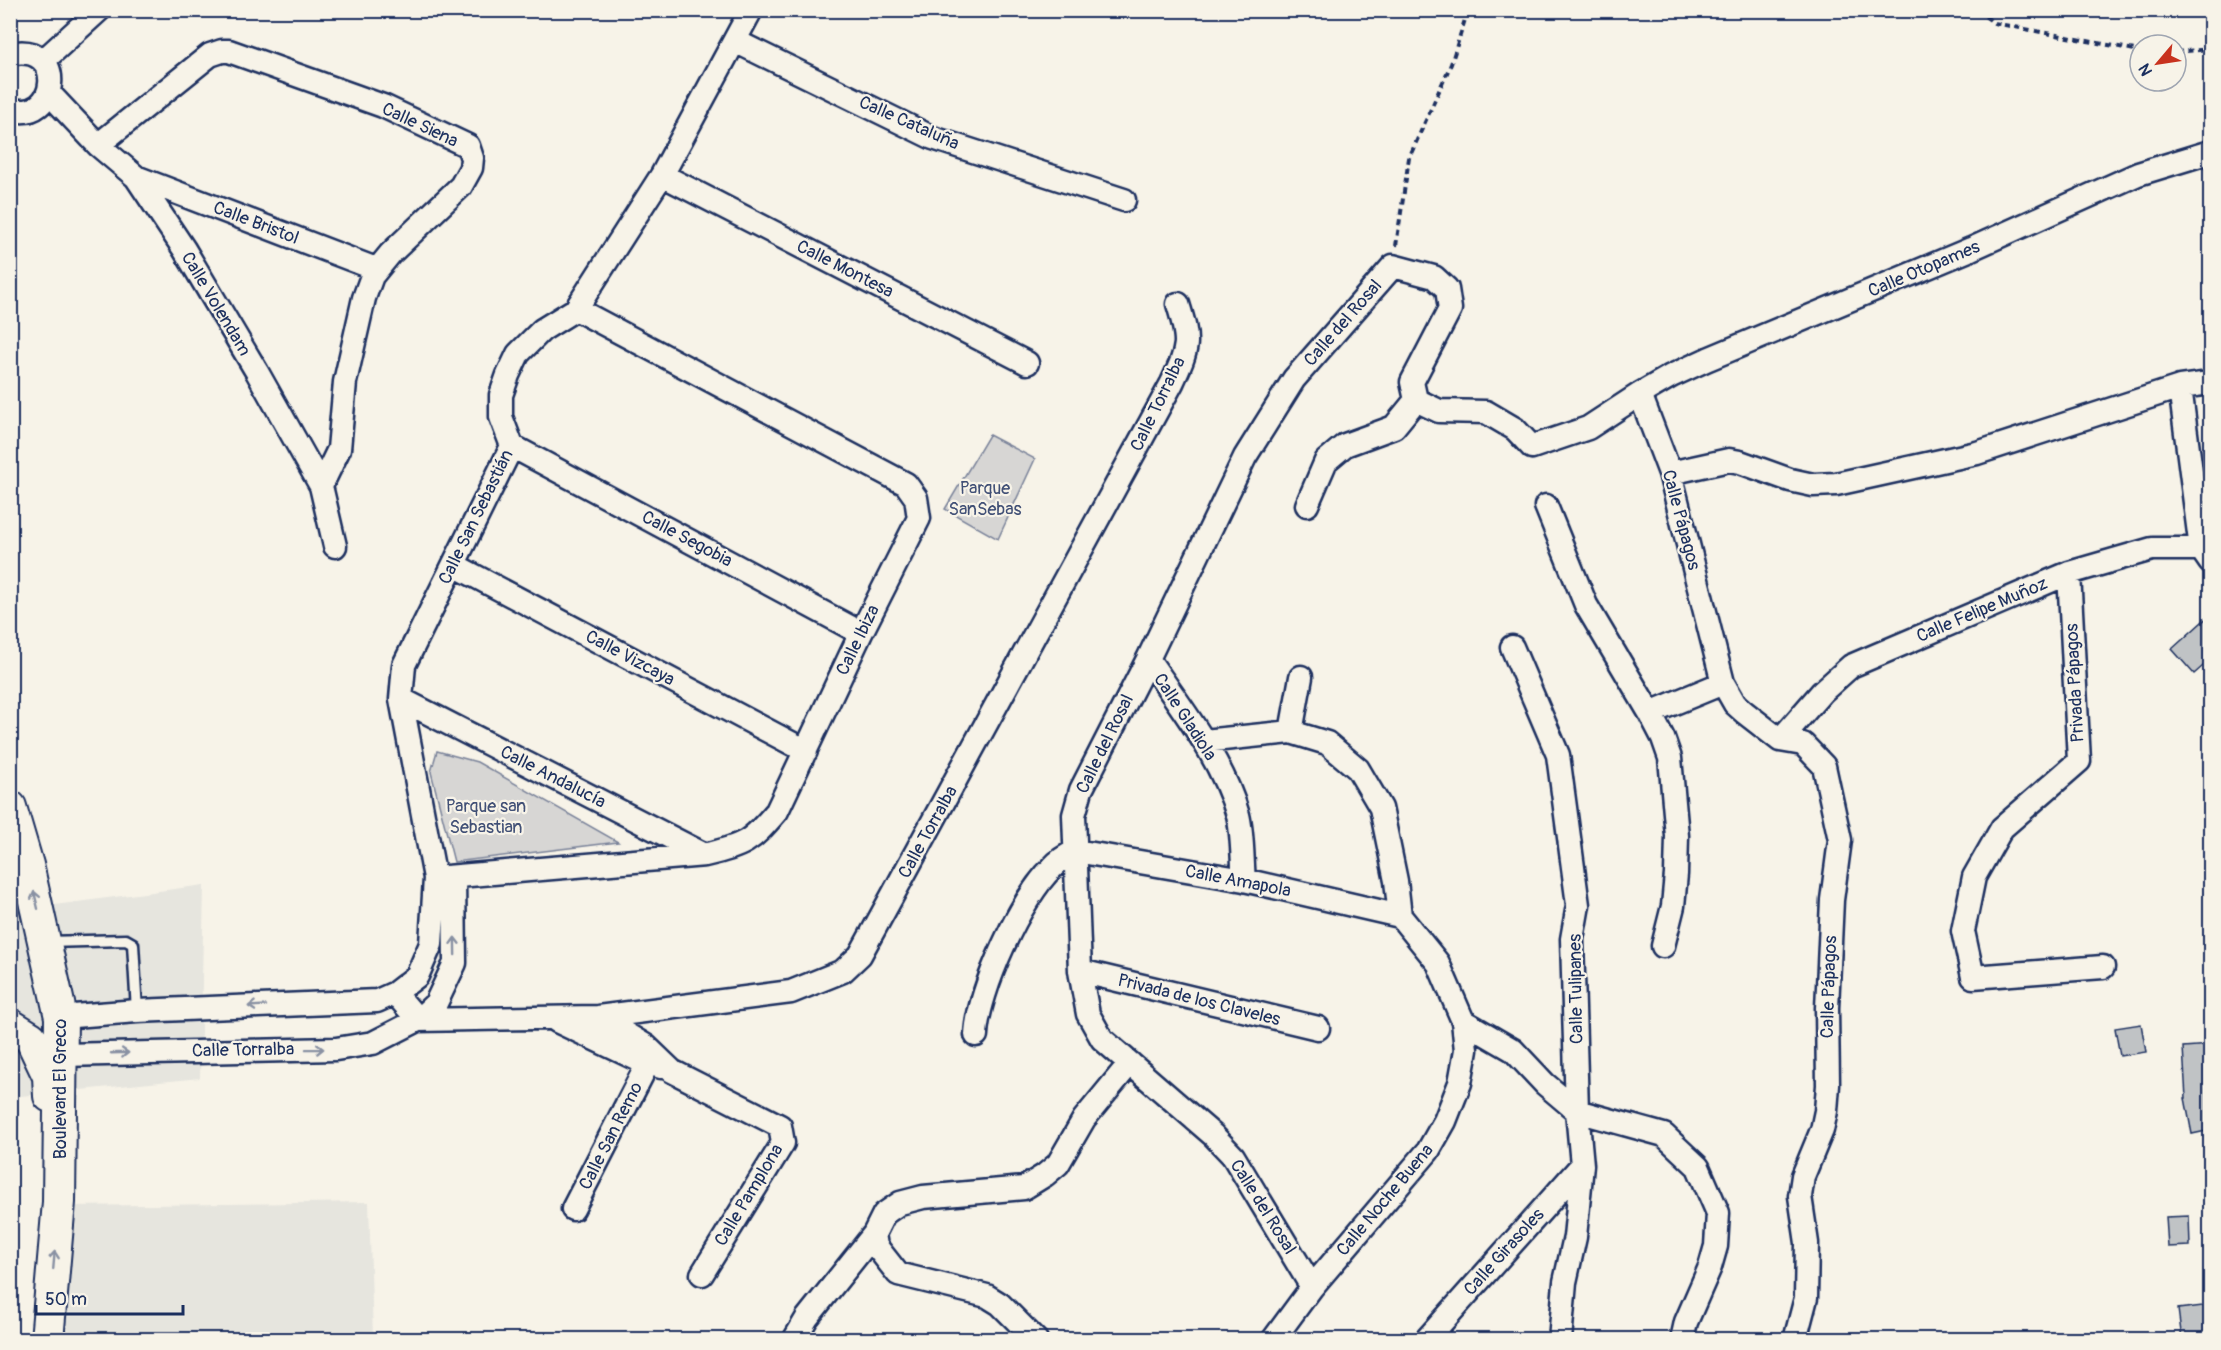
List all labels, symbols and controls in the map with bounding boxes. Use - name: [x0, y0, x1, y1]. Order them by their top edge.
- north arrow: [2128, 33, 2188, 93]
- text: N: [2134, 60, 2157, 79]
- street label: Calle Cataluña: [855, 91, 963, 155]
- street label: Calle Siena: [378, 97, 462, 153]
- street label: Calle Bristol: [210, 196, 302, 250]
- street label: Calle Montesa: [793, 235, 897, 303]
- street label: Calle Otopames: [1865, 235, 1983, 303]
- street label: Calle Volendam: [176, 248, 256, 360]
- street label: Calle del Rosal: [1299, 275, 1387, 371]
- street label: Calle Torralba: [1125, 353, 1191, 455]
- street label: Calle San Sebastián: [433, 446, 519, 588]
- street label: Calle Pápagos: [1657, 467, 1705, 573]
- park label: Parque SanSebas: [948, 477, 1022, 521]
- street label: Calle Segobia: [638, 506, 736, 572]
- street label: Calle Felipe Muñoz: [1913, 572, 2051, 648]
- street label: Calle Ibiza: [831, 601, 885, 679]
- street label: Privada Pápagos: [2060, 623, 2090, 743]
- street label: Calle Vizcaya: [581, 625, 679, 691]
- street label: Calle Gladiola: [1148, 669, 1222, 765]
- street label: Calle del Rosal: [1071, 691, 1139, 797]
- street label: Calle Andalucía: [496, 740, 610, 814]
- street label: Calle Torralba: [893, 782, 963, 882]
- park label: Parque san Sebastian: [446, 795, 526, 839]
- street label: Calle Amapola: [1183, 859, 1293, 903]
- one-way arrow: [29, 891, 41, 910]
- street label: Calle Tulipanes: [1564, 934, 1588, 1044]
- street label: Calle Pápagos: [1816, 935, 1842, 1039]
- one-way arrow: [449, 936, 461, 956]
- street label: Privada de los Claveles: [1115, 969, 1283, 1031]
- one-way arrow: [247, 1001, 267, 1012]
- street label: Boulevard El Greco: [49, 1018, 72, 1159]
- street label: Calle Torralba: [192, 1038, 294, 1062]
- one-way arrow: [305, 1043, 325, 1055]
- one-way arrow: [110, 1047, 130, 1059]
- street label: Calle San Remo: [574, 1078, 648, 1194]
- street label: Calle Noche Buena: [1331, 1139, 1439, 1261]
- street label: Calle Pamplona: [709, 1140, 789, 1250]
- street label: Calle del Rosal: [1225, 1155, 1301, 1259]
- street label: Calle Girasoles: [1459, 1204, 1549, 1300]
- one-way arrow: [49, 1251, 60, 1271]
- scale bar: [36, 1278, 183, 1316]
- text: 50 m: [45, 1288, 87, 1311]

